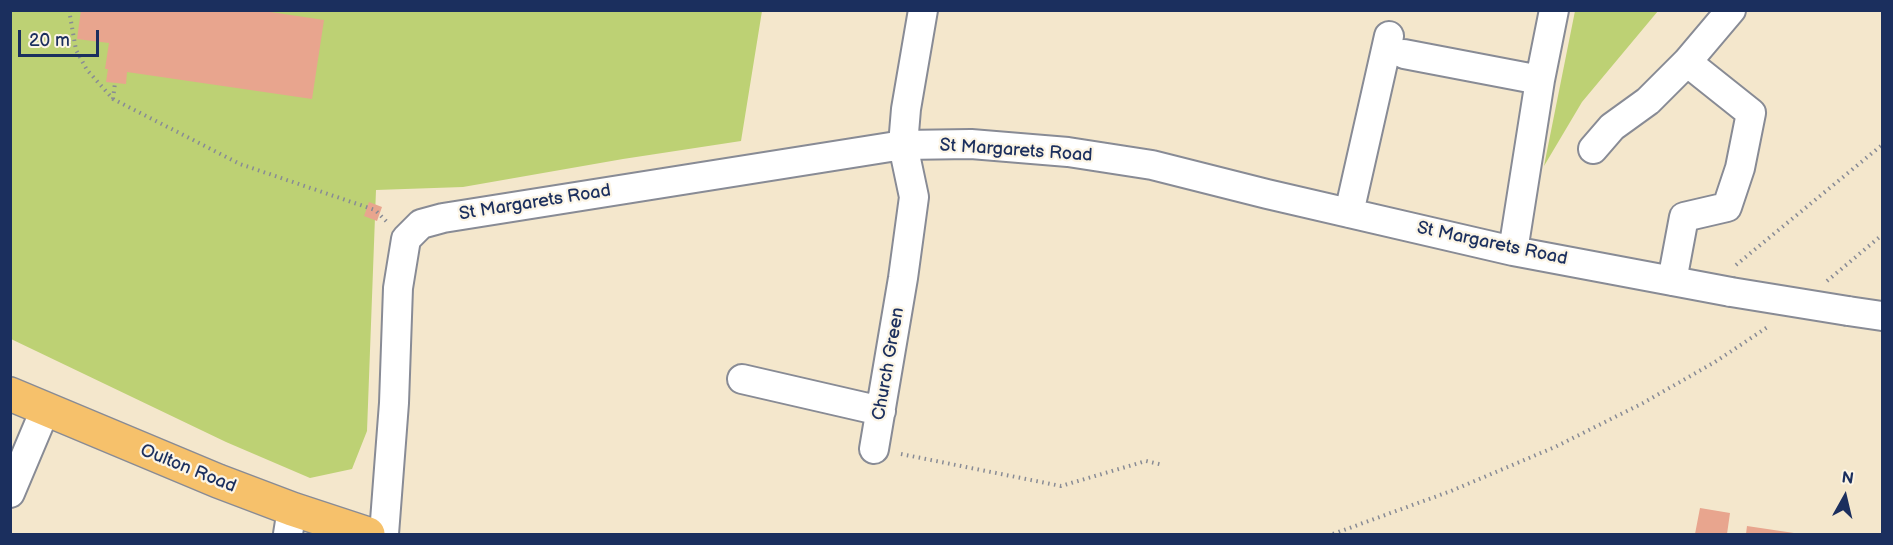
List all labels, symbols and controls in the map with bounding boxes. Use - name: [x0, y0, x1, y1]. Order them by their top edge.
- scale bar: [21, 18, 102, 56]
- text: 20 m: [29, 30, 70, 51]
- street label: St Margarets Road: [939, 135, 1093, 167]
- street label: St Margarets Road: [458, 180, 612, 226]
- street label: St Margarets Road: [1415, 218, 1569, 270]
- street label: Church Green: [868, 306, 910, 422]
- street label: Oulton Road: [137, 440, 239, 498]
- north arrow: [1815, 467, 1875, 527]
- text: N: [1840, 468, 1855, 489]

